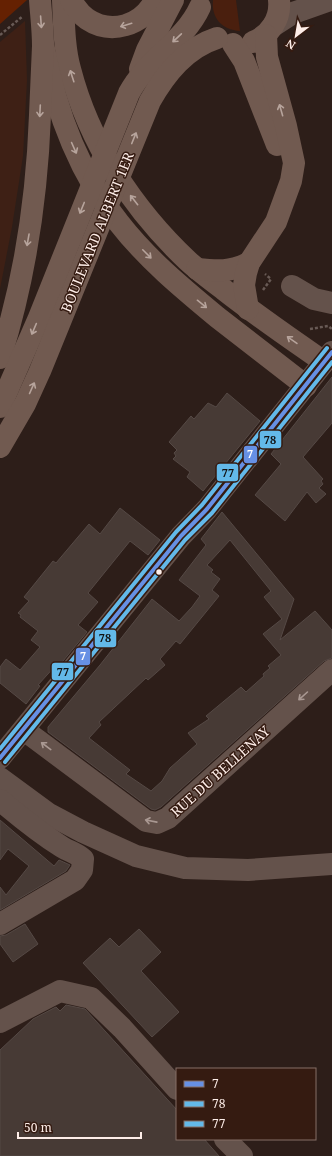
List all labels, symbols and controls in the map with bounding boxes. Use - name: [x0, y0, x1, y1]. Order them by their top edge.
- one-way arrow: [38, 15, 45, 28]
- north arrow: [276, 16, 316, 56]
- one-way arrow: [120, 22, 133, 29]
- one-way arrow: [172, 34, 182, 43]
- text: N: [283, 36, 298, 54]
- one-way arrow: [68, 69, 75, 82]
- one-way arrow: [37, 104, 44, 117]
- one-way arrow: [277, 104, 284, 117]
- one-way arrow: [131, 133, 139, 145]
- one-way arrow: [71, 142, 78, 154]
- street label: BOULEVARD ALBERT 1ER: [56, 148, 138, 315]
- one-way arrow: [130, 195, 138, 206]
- one-way arrow: [78, 202, 85, 214]
- one-way arrow: [24, 233, 32, 246]
- one-way arrow: [142, 250, 152, 259]
- one-way arrow: [197, 300, 208, 309]
- one-way arrow: [30, 323, 37, 335]
- one-way arrow: [286, 336, 297, 344]
- one-way arrow: [29, 382, 36, 394]
- line badge: 78: [259, 430, 282, 449]
- text: 78: [264, 432, 276, 447]
- line badge: 7: [243, 445, 258, 464]
- text: 7: [247, 446, 253, 461]
- line badge: 77: [216, 463, 239, 482]
- text: 77: [222, 465, 234, 480]
- unlabelled marker: [154, 567, 164, 577]
- line badge: 78: [94, 629, 117, 648]
- text: 78: [99, 630, 111, 645]
- line badge: 7: [75, 647, 91, 666]
- text: 7: [80, 648, 86, 663]
- line badge: 77: [51, 662, 74, 681]
- text: 77: [57, 664, 69, 679]
- one-way arrow: [298, 692, 308, 701]
- street label: RUE DU BELLENAY: [166, 721, 274, 821]
- one-way arrow: [40, 742, 51, 751]
- one-way arrow: [145, 817, 158, 825]
- legend: [176, 1068, 316, 1140]
- text: 7: [212, 1075, 219, 1092]
- text: 78: [212, 1095, 226, 1112]
- scale bar: [18, 1114, 141, 1140]
- text: 77: [212, 1115, 226, 1132]
- text: 50 m: [24, 1119, 52, 1136]

